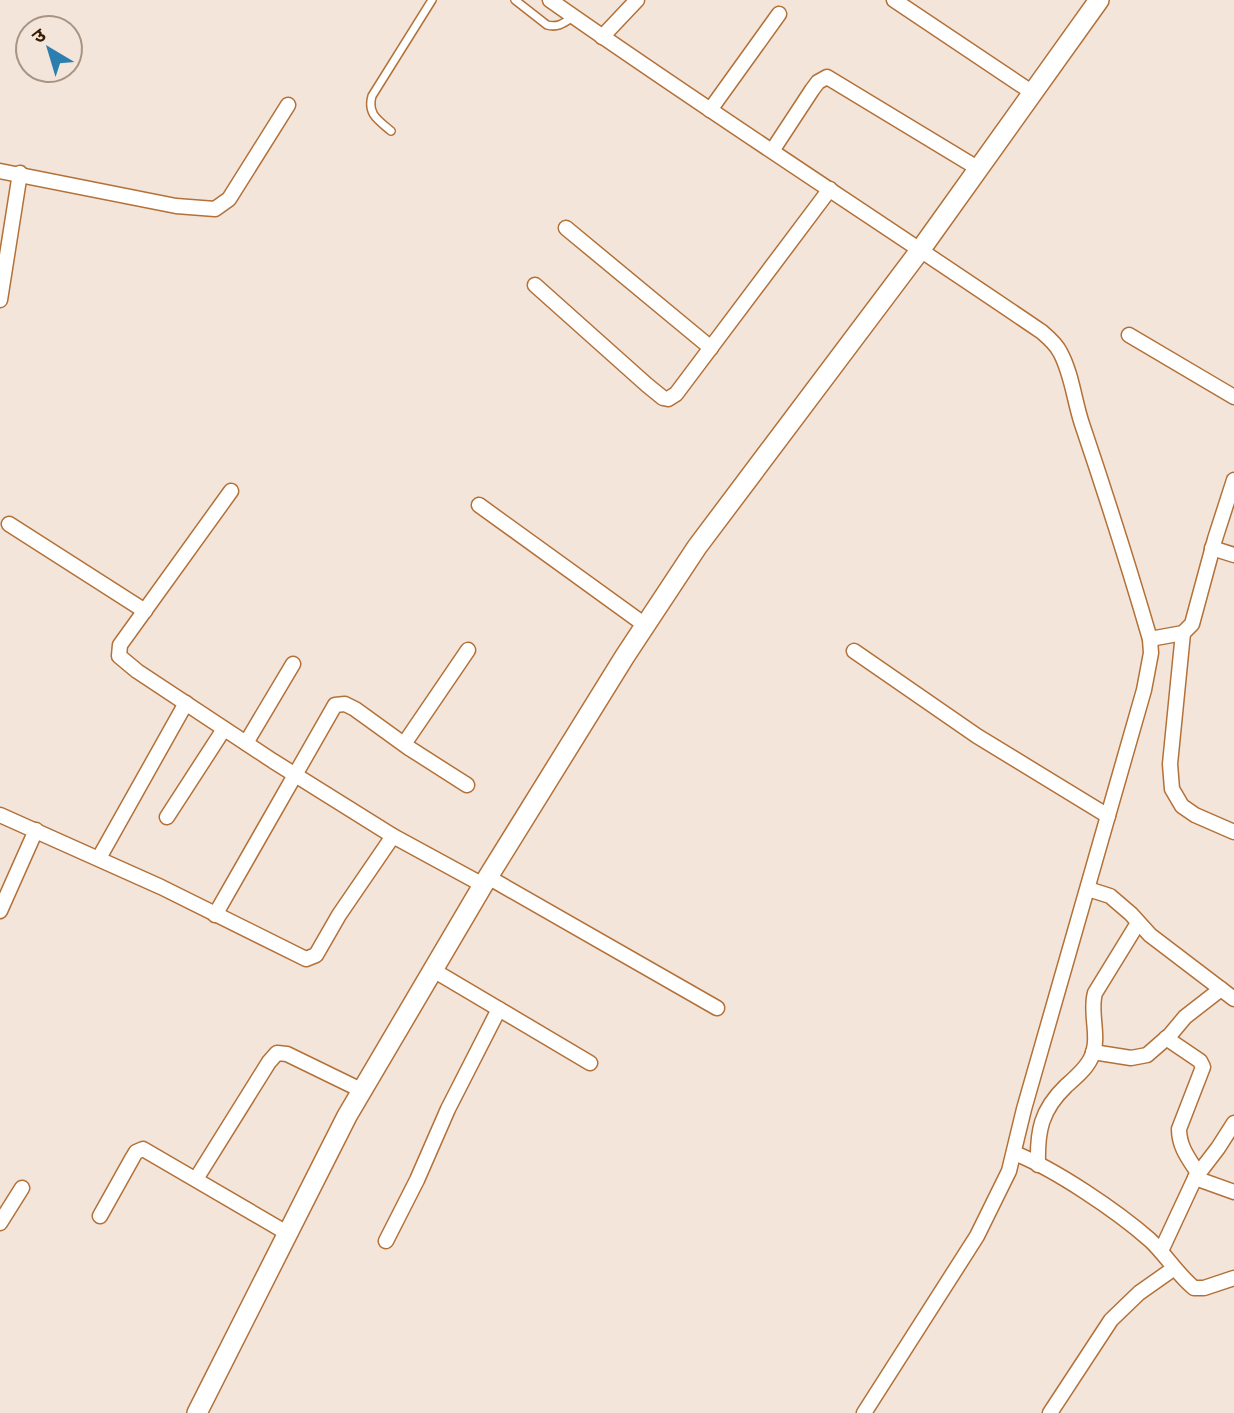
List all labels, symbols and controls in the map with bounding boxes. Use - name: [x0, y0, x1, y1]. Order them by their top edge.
- north arrow: [14, 14, 84, 84]
- text: उ: [27, 23, 51, 48]

